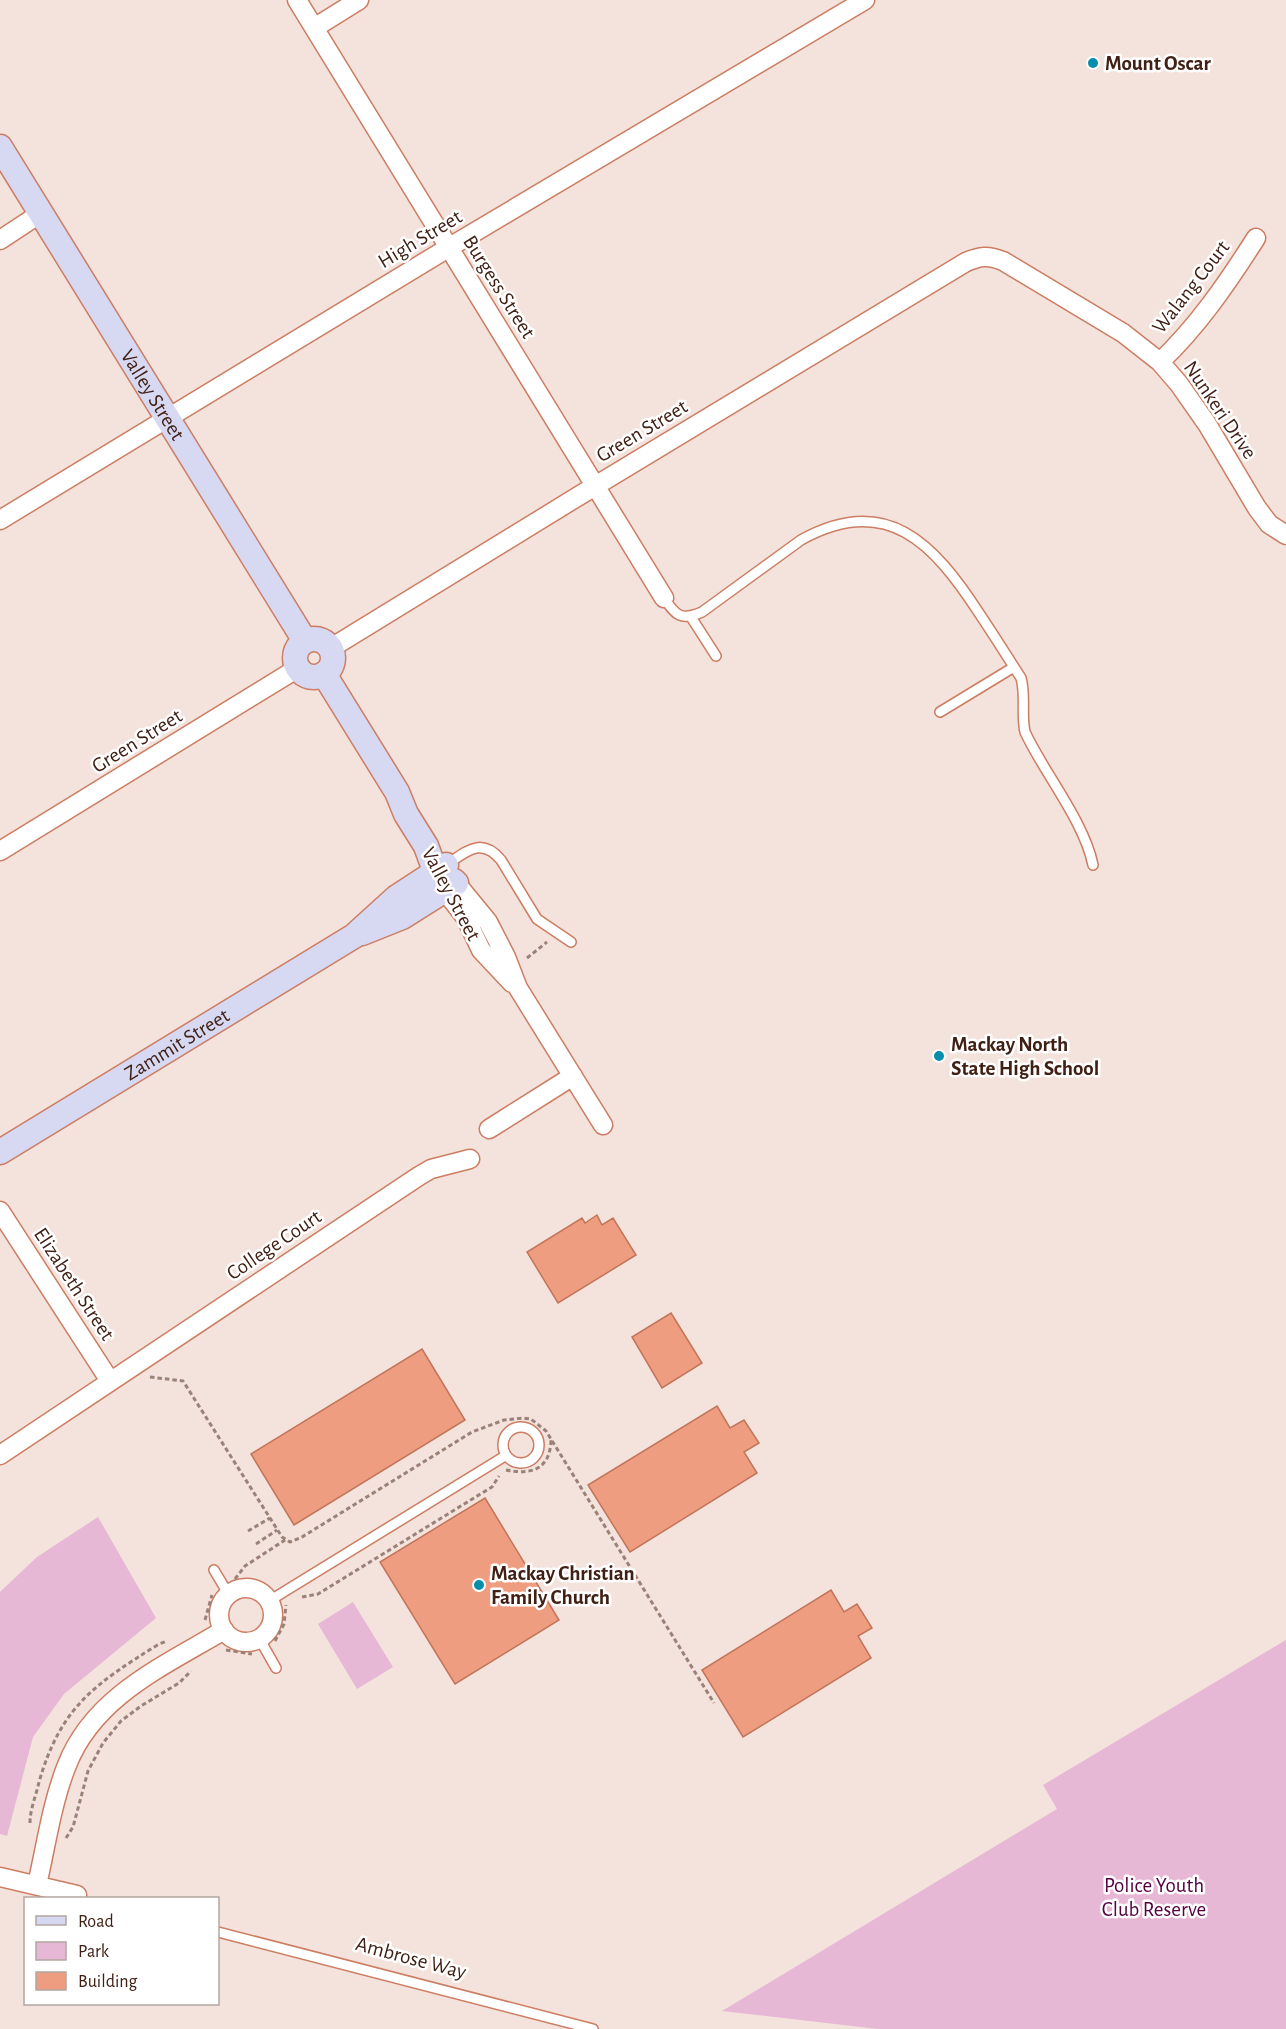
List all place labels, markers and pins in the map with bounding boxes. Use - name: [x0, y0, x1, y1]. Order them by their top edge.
- place label: Mount Oscar: [1105, 53, 1211, 74]
- marker: Mount Oscar: [1086, 56, 1100, 70]
- place label: Mackay North State High School: [951, 1034, 1099, 1079]
- marker: Mackay North State High School: [932, 1049, 946, 1063]
- place label: Mackay Christian Family Church: [491, 1563, 635, 1608]
- marker: Mackay Christian Family Church: [472, 1578, 486, 1592]

